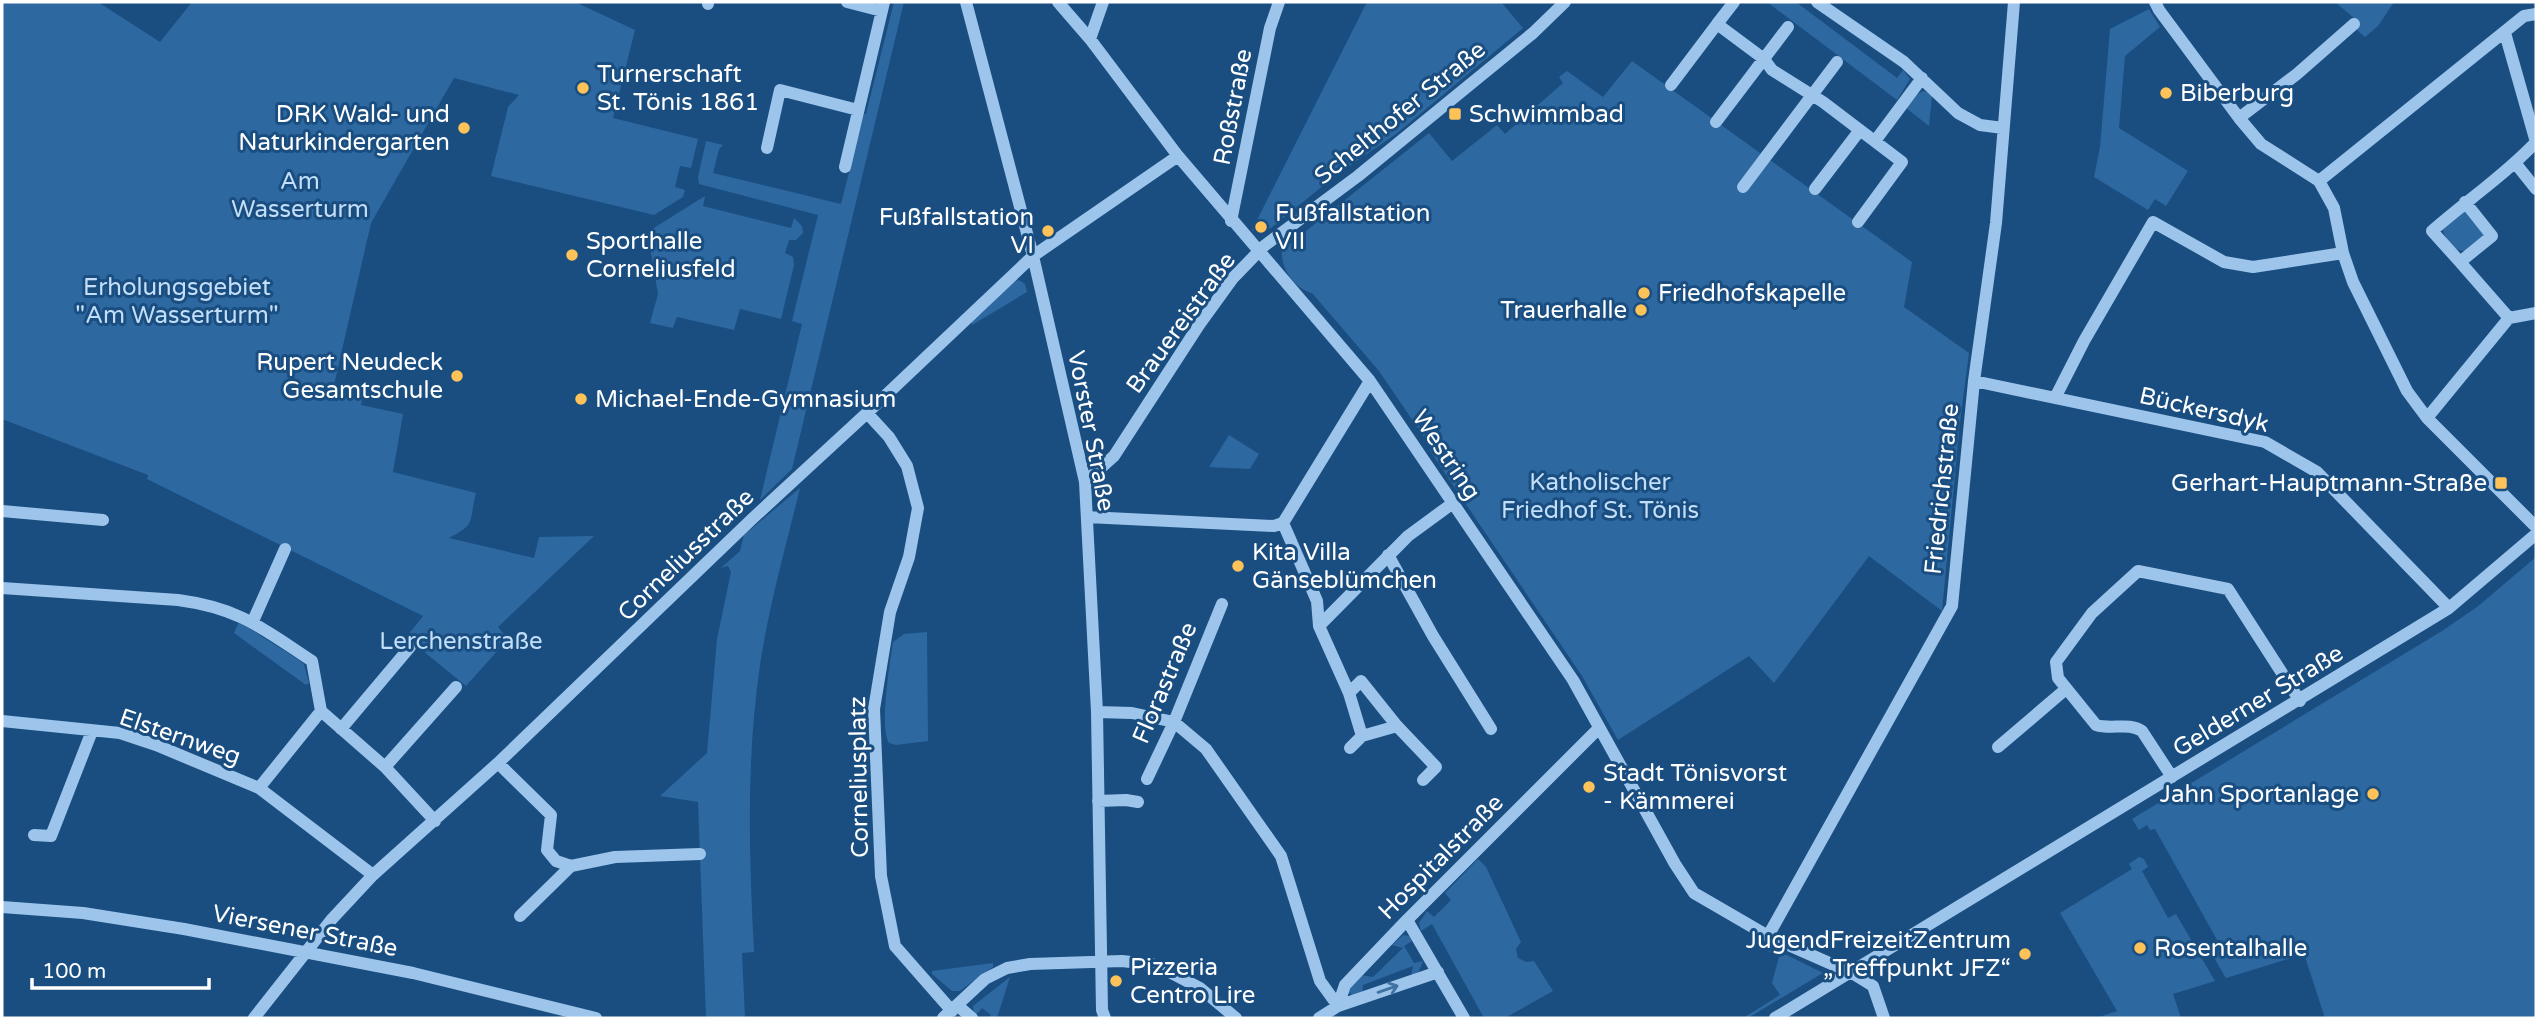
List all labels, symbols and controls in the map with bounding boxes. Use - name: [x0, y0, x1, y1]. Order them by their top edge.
- street label: Schelthofer Straße: [1309, 35, 1491, 191]
- street label: Roßstraße: [1208, 46, 1258, 168]
- place label: Turnerschaft St. Tönis 1861: [597, 60, 759, 117]
- place label: Biberburg: [2180, 79, 2294, 108]
- marker: Turnerschaft St. Tönis 1861: [575, 80, 591, 96]
- marker: Biberburg: [2158, 85, 2174, 101]
- place label: DRK Wald- und Naturkindergarten: [238, 100, 450, 157]
- place label: Schwimmbad: [1469, 100, 1624, 129]
- marker: Schwimmbad: [1447, 106, 1463, 122]
- marker: DRK Wald- und Naturkindergarten: [456, 120, 472, 136]
- park label: Am Wasserturm: [231, 167, 369, 224]
- place label: Fußfallstation VII: [1275, 199, 1430, 256]
- place label: Fußfallstation VI: [879, 203, 1034, 260]
- marker: Fußfallstation VII: [1253, 219, 1269, 235]
- marker: Fußfallstation VI: [1040, 223, 1056, 239]
- place label: Sporthalle Corneliusfeld: [586, 227, 736, 284]
- marker: Sporthalle Corneliusfeld: [564, 247, 580, 263]
- street label: Brauereistraße: [1120, 247, 1242, 399]
- park label: Erholungsgebiet "Am Wasserturm": [75, 273, 279, 330]
- place label: Friedhofskapelle: [1658, 279, 1846, 308]
- marker: Friedhofskapelle: [1636, 285, 1652, 301]
- place label: Trauerhalle: [1500, 296, 1627, 325]
- marker: Trauerhalle: [1633, 302, 1649, 318]
- place label: Rupert Neudeck Gesamtschule: [256, 348, 443, 405]
- street label: Vorster Straße: [1061, 348, 1121, 514]
- marker: Rupert Neudeck Gesamtschule: [449, 368, 465, 384]
- street label: Bückersdyk: [2136, 381, 2272, 439]
- place label: Michael-Ende-Gymnasium: [595, 385, 896, 414]
- marker: Michael-Ende-Gymnasium: [573, 391, 589, 407]
- street label: Friedrichstraße: [1919, 402, 1965, 576]
- street label: Westring: [1405, 404, 1487, 506]
- park label: Katholischer Friedhof St. Tönis: [1501, 468, 1699, 525]
- place label: Gerhart-Hauptmann-Straße: [2171, 469, 2487, 498]
- marker: Gerhart-Hauptmann-Straße: [2493, 475, 2509, 491]
- street label: Corneliusstraße: [612, 483, 760, 627]
- place label: Kita Villa Gänseblümchen: [1252, 538, 1437, 595]
- marker: Kita Villa Gänseblümchen: [1230, 558, 1246, 574]
- street label: Florastraße: [1126, 618, 1204, 748]
- park label: Lerchenstraße: [379, 627, 543, 656]
- street label: Gelderner Straße: [2168, 639, 2348, 763]
- street label: Corneliusplatz: [843, 696, 875, 858]
- street label: Elsternweg: [115, 703, 245, 771]
- place label: Stadt Tönisvorst - Kämmerei: [1603, 759, 1787, 816]
- marker: Stadt Tönisvorst - Kämmerei: [1581, 779, 1597, 795]
- place label: Jahn Sportanlage: [2160, 780, 2359, 809]
- marker: Jahn Sportanlage: [2365, 786, 2381, 802]
- street label: Hospitalstraße: [1372, 788, 1510, 926]
- street label: Viersener Straße: [210, 899, 400, 963]
- place label: JugendFreizeitZentrum „Treffpunkt JFZ“: [1746, 926, 2011, 983]
- place label: Rosentalhalle: [2154, 934, 2307, 963]
- marker: Rosentalhalle: [2132, 940, 2148, 956]
- scale bar: [32, 946, 208, 990]
- marker: JugendFreizeitZentrum „Treffpunkt JFZ“: [2017, 946, 2033, 962]
- place label: Pizzeria Centro Lire: [1130, 953, 1255, 1010]
- text: 100 m: [42, 959, 106, 984]
- marker: Pizzeria Centro Lire: [1108, 973, 1124, 989]
- one-way arrow: [1376, 982, 1398, 994]

